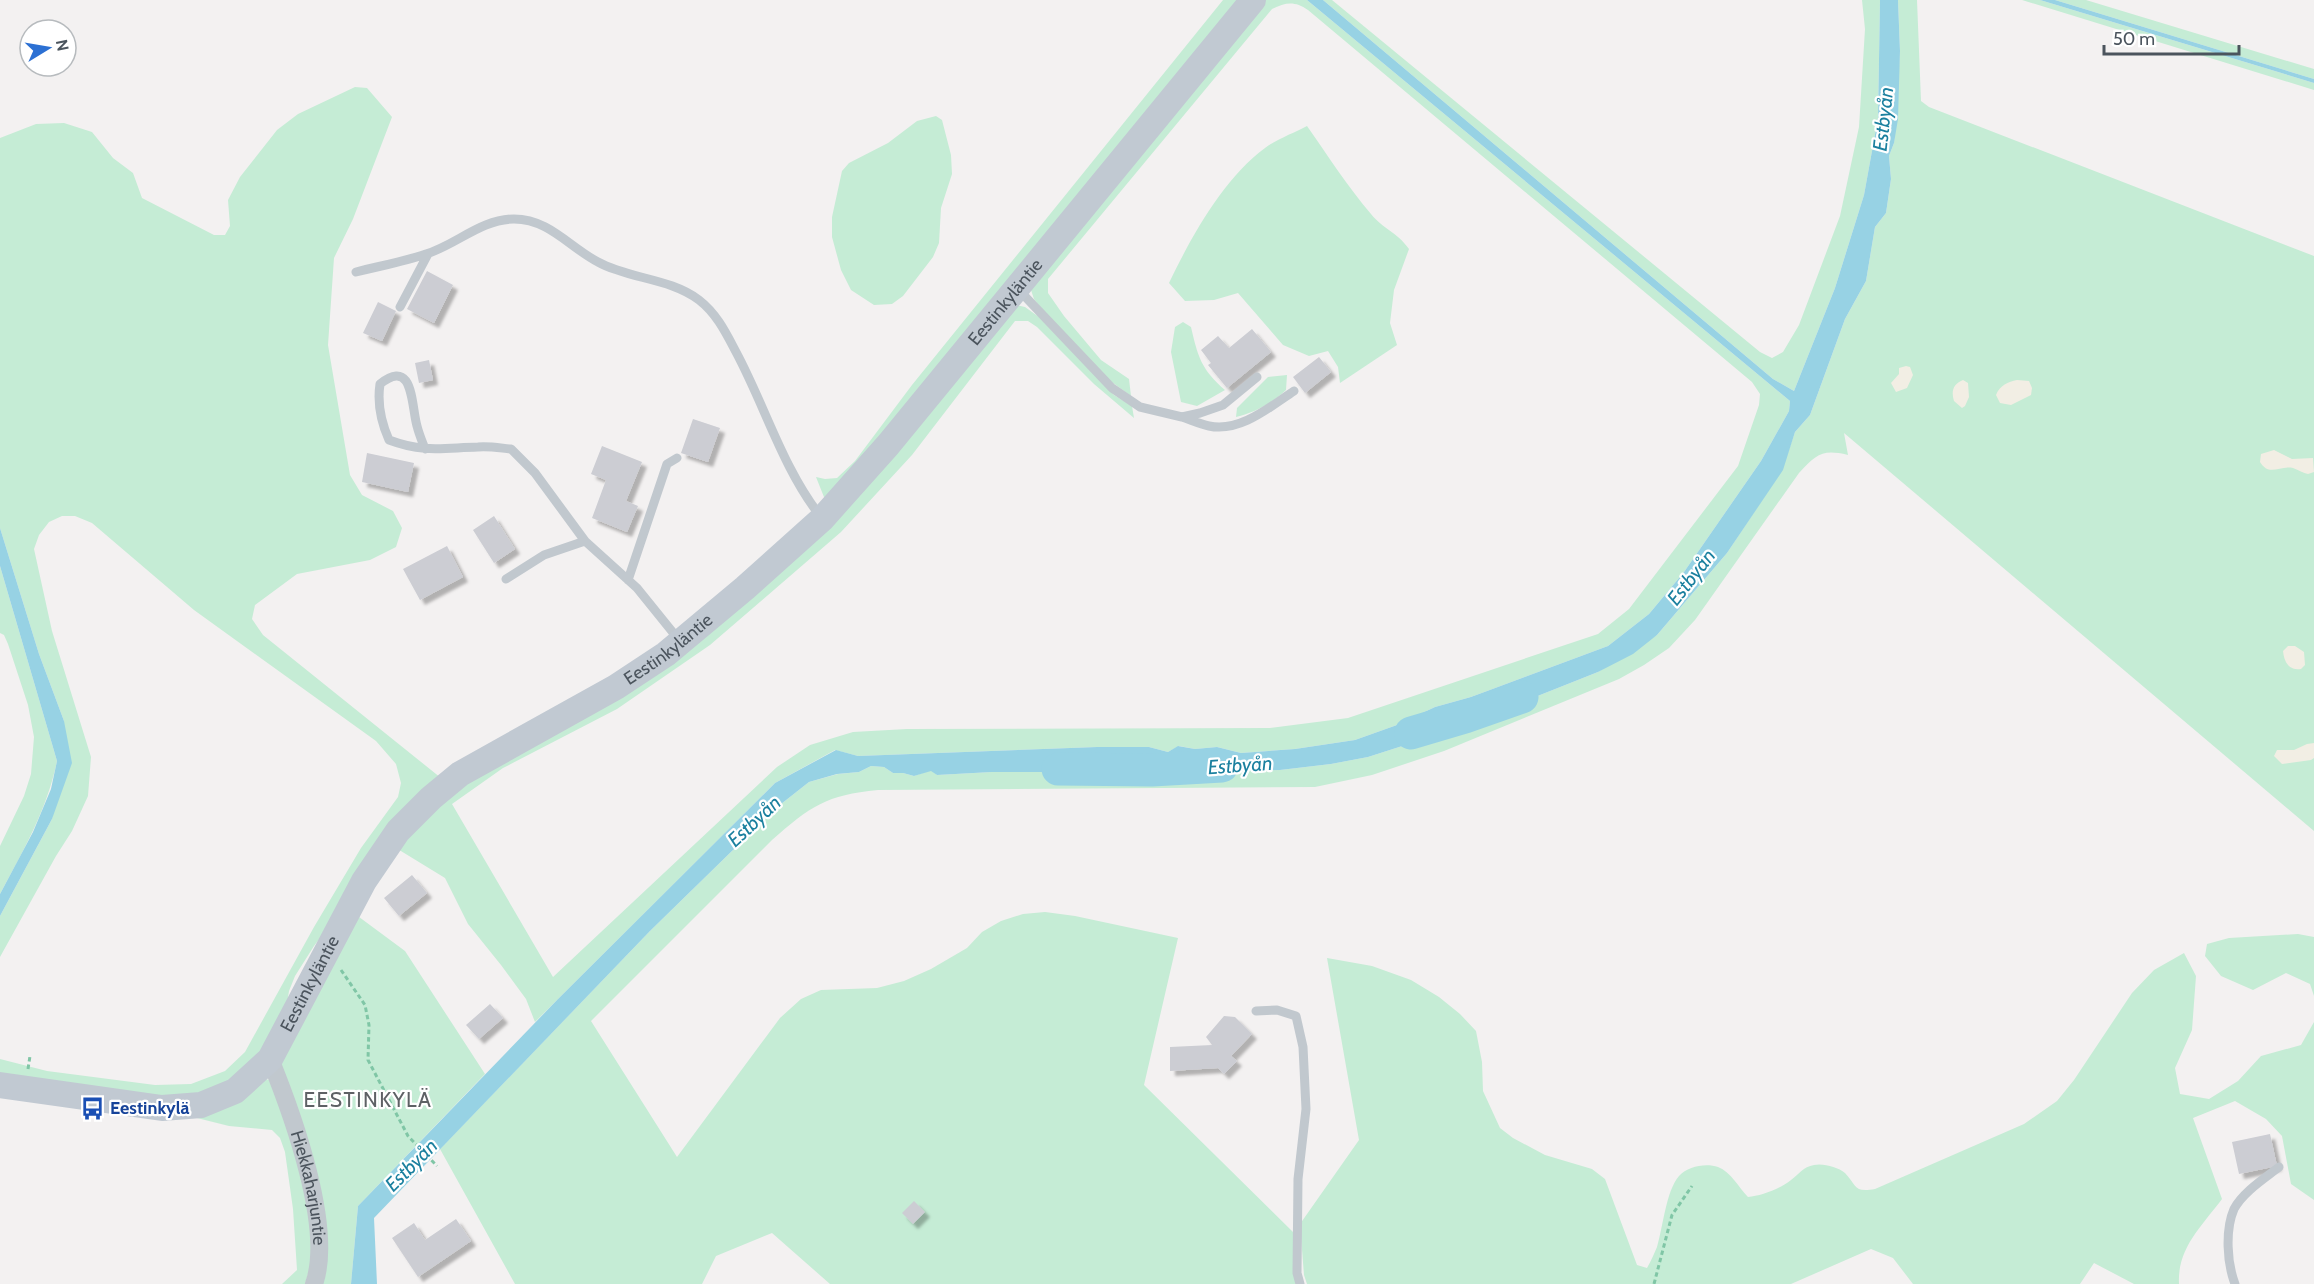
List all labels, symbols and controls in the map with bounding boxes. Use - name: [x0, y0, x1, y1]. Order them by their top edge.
- north arrow: [18, 18, 78, 78]
- scale bar: [2104, 18, 2239, 56]
- text: 50 m: [2113, 28, 2155, 50]
- text: N: [52, 38, 73, 53]
- water label: Estbyån: [1868, 86, 1898, 152]
- street label: Eestinkyläntie: [963, 254, 1047, 350]
- water label: Estbyån: [1662, 544, 1720, 610]
- street label: Eestinkyläntie: [620, 609, 717, 690]
- water label: Estbyån: [1207, 751, 1273, 779]
- water label: Estbyån: [722, 790, 786, 852]
- street label: Eestinkyläntie: [275, 932, 344, 1036]
- district label: EESTINKYLÄ: [303, 1087, 433, 1112]
- bus stop icon: Eestinkylä: [79, 1095, 105, 1121]
- place label: Eestinkylä: [110, 1097, 190, 1119]
- street label: Hiekkaharjuntie: [286, 1128, 330, 1246]
- water label: Estbyån: [380, 1134, 442, 1196]

